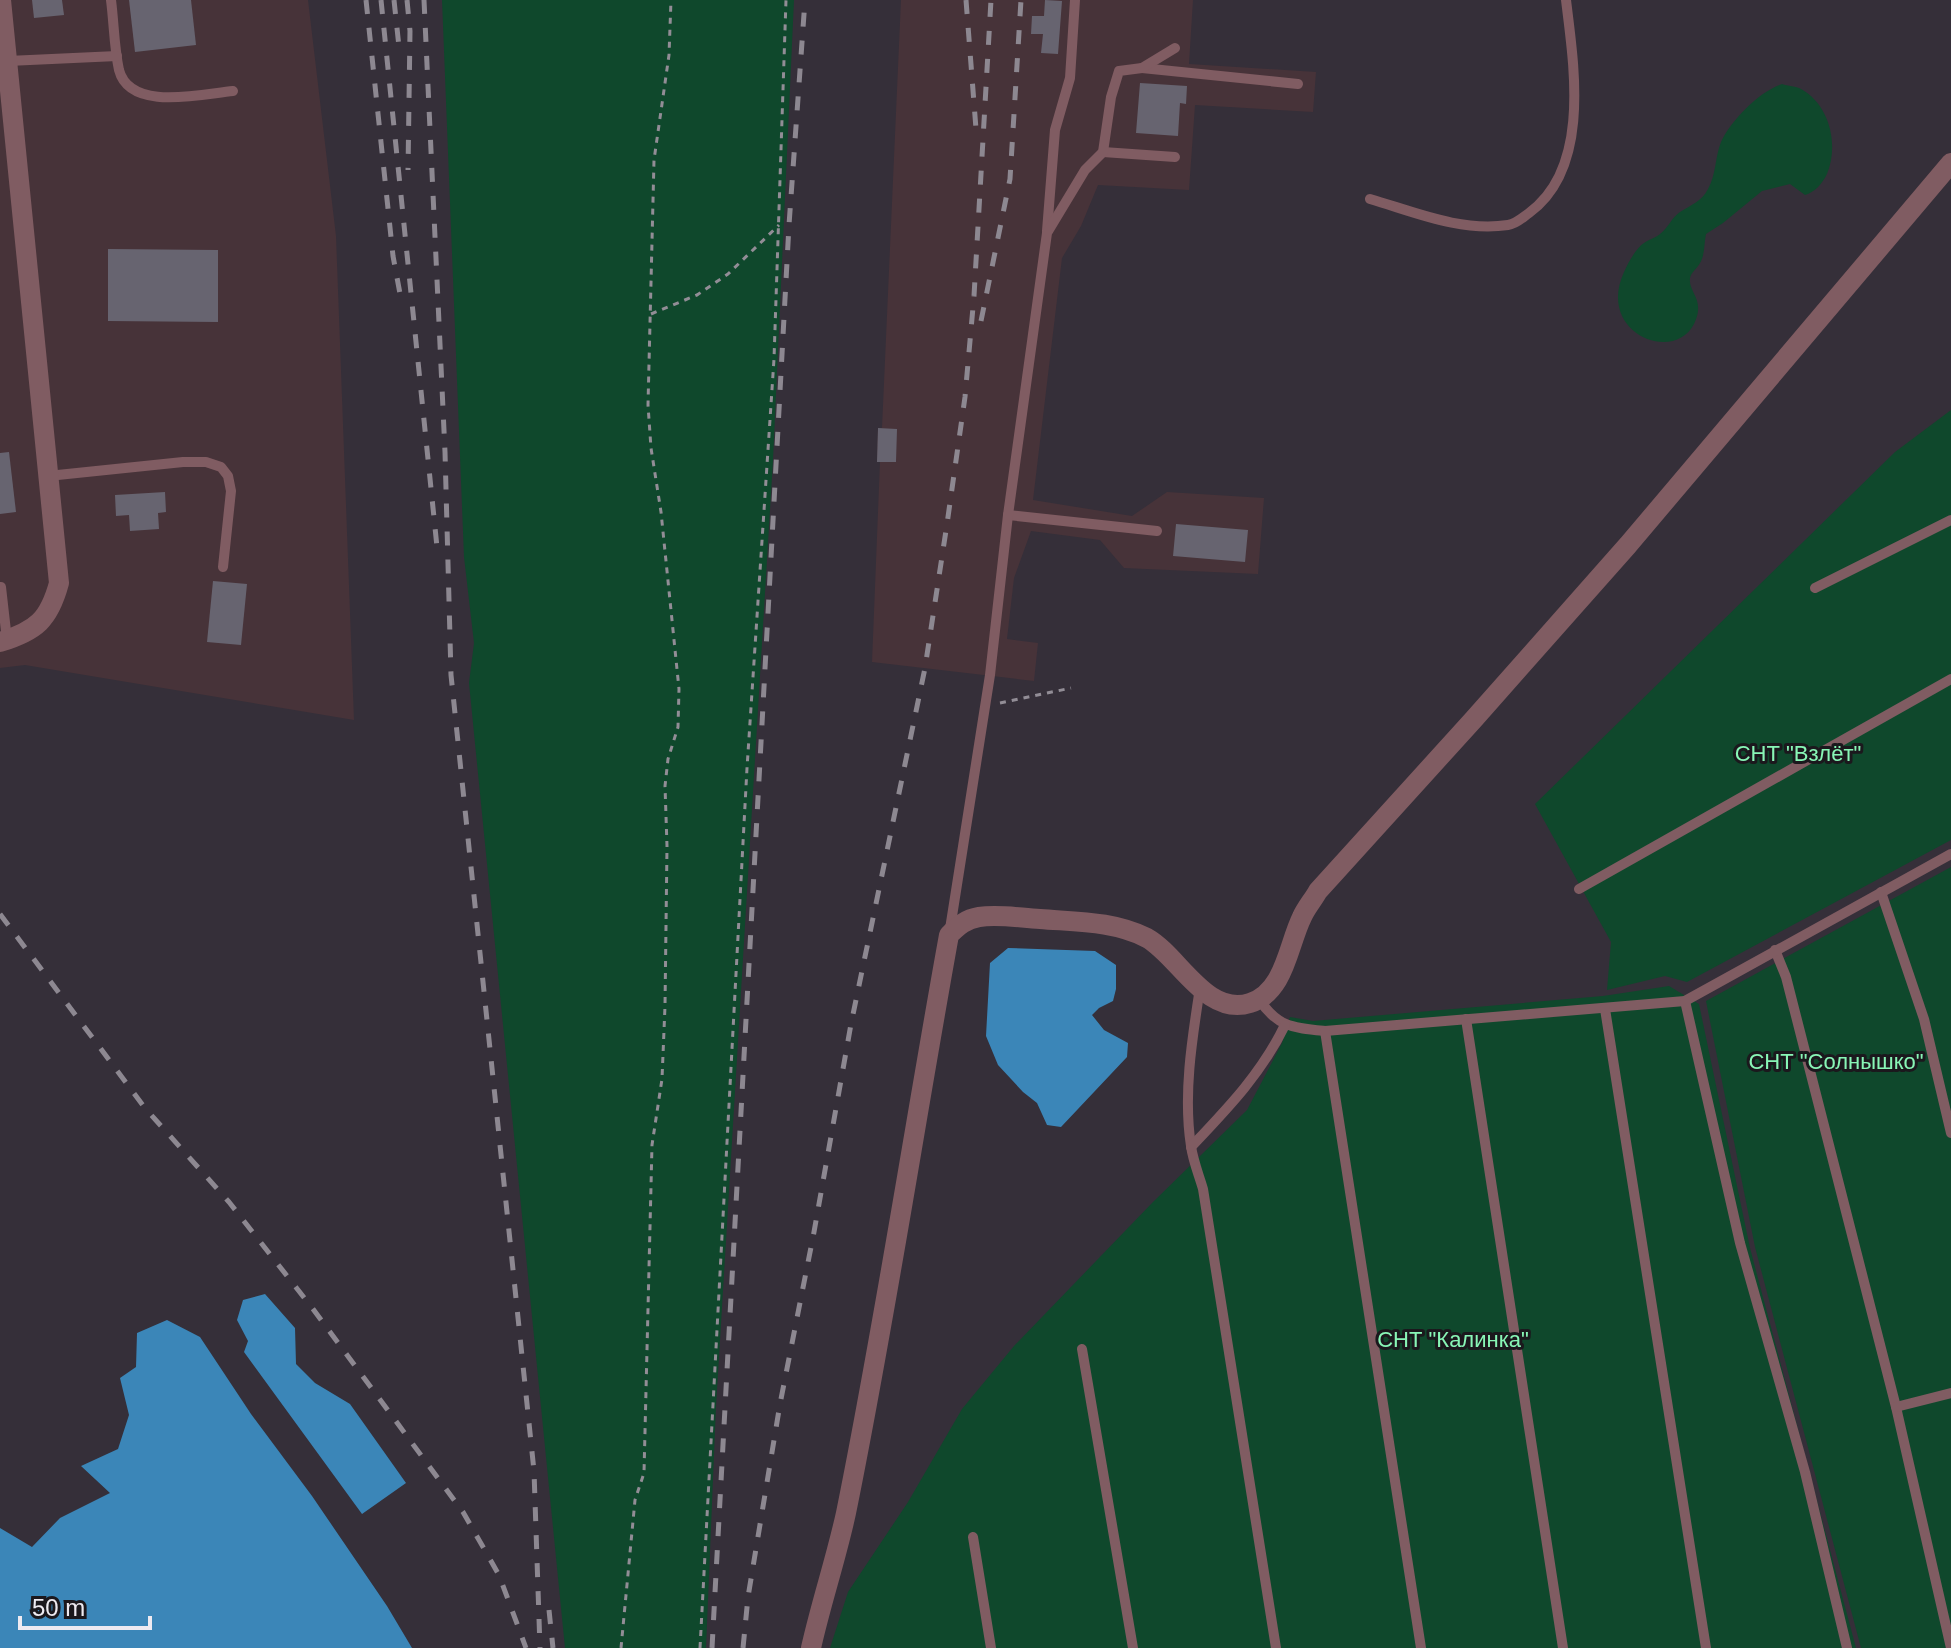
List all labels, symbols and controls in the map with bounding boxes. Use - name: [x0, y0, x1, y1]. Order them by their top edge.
- park label: СНТ "Взлёт": [1735, 741, 1861, 766]
- park label: СНТ "Солнышко": [1748, 1049, 1924, 1074]
- park label: СНТ "Калинка": [1377, 1327, 1529, 1352]
- scale bar: [20, 1580, 150, 1630]
- text: 50 m: [32, 1594, 85, 1621]

